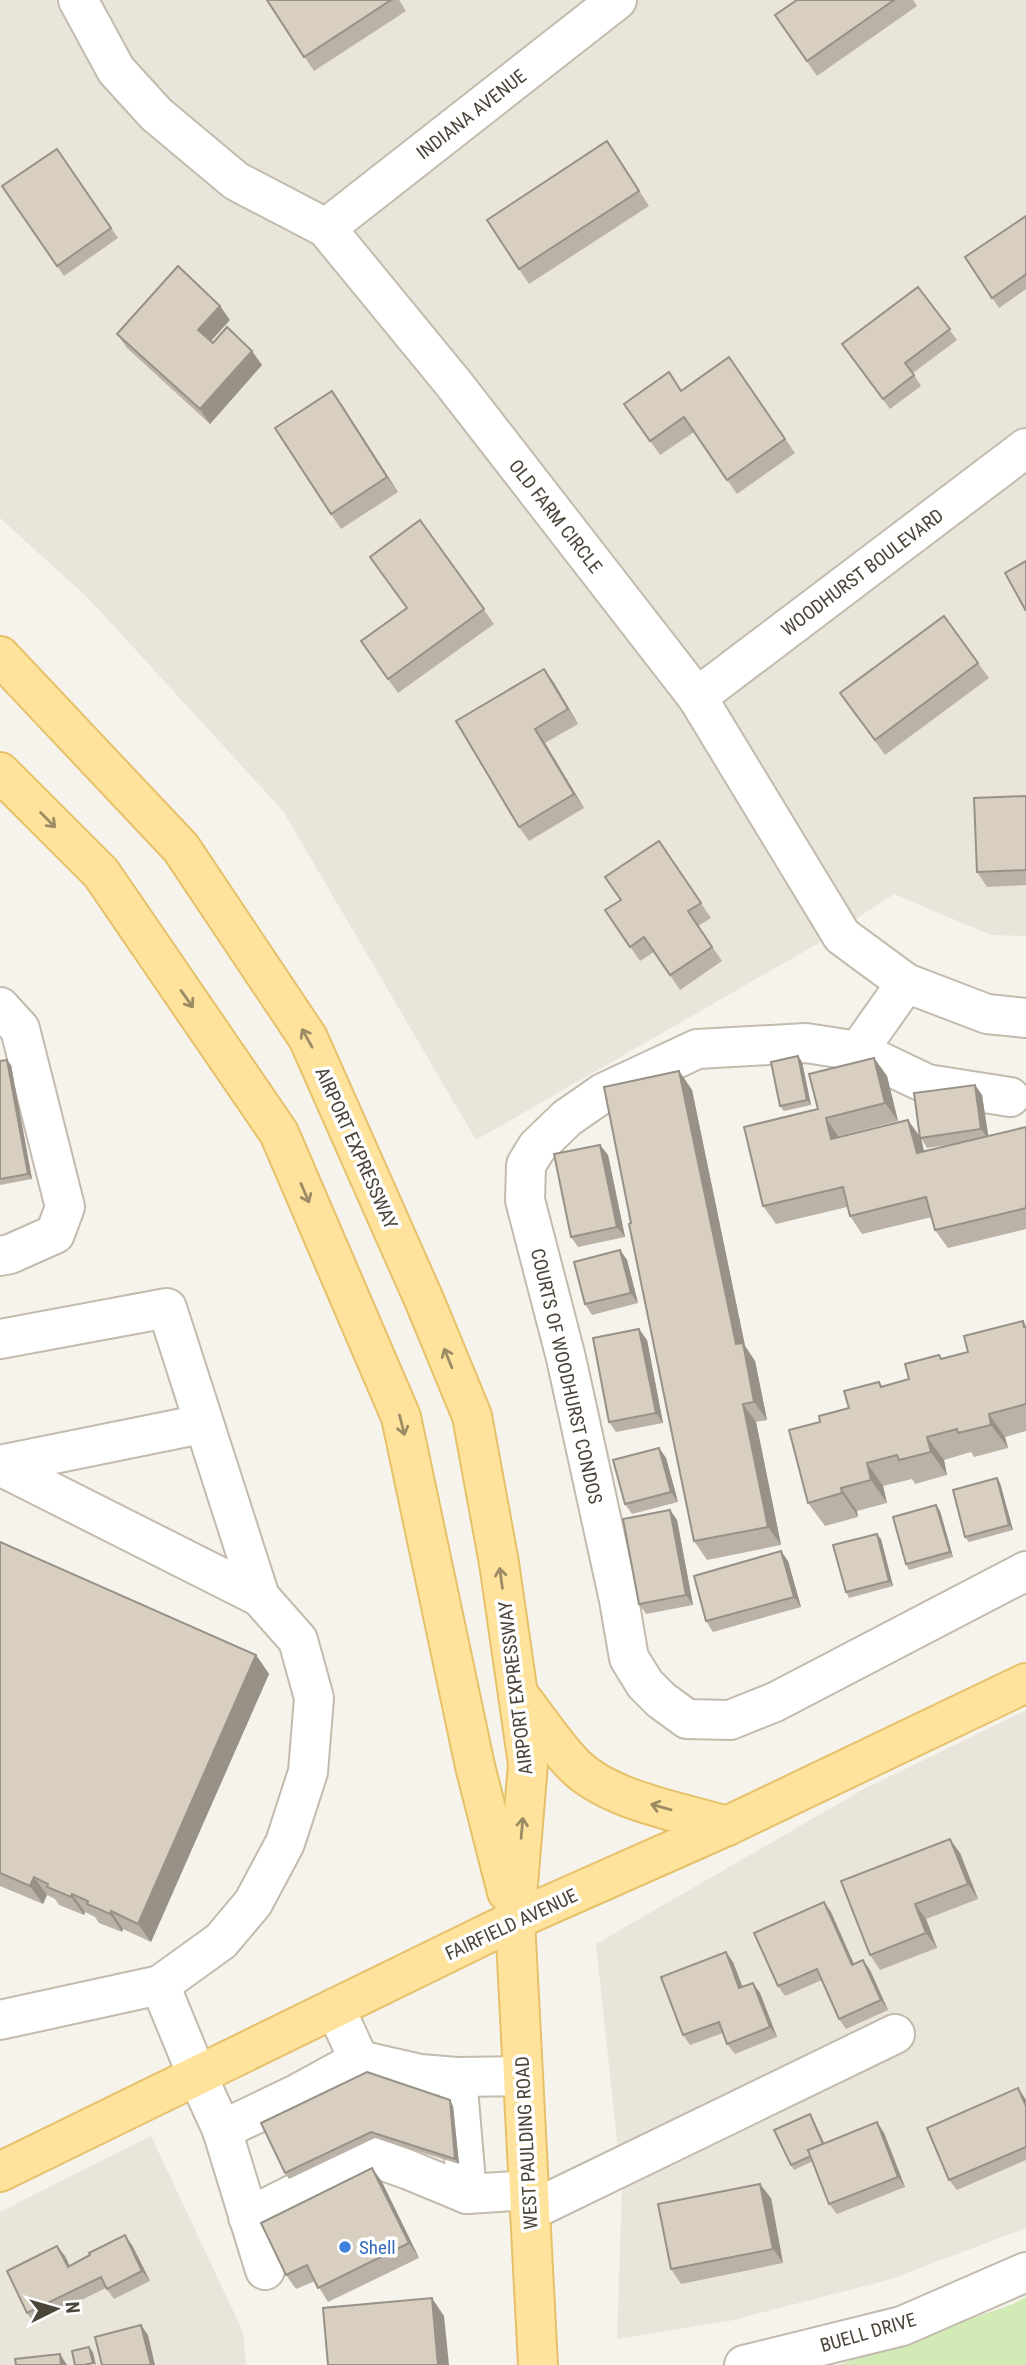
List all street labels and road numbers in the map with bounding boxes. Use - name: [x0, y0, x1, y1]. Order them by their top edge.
- street label: INDIANA AVENUE: [412, 65, 531, 164]
- street label: OLD FARM CIRCLE: [504, 455, 607, 578]
- street label: WOODHURST BOULEVARD: [777, 504, 948, 641]
- street label: AIRPORT EXPRESSWAY: [310, 1064, 403, 1233]
- street label: COURTS OF WOODHURST CONDOS: [526, 1246, 607, 1506]
- street label: AIRPORT EXPRESSWAY: [493, 1600, 538, 1776]
- street label: FAIRFIELD AVENUE: [442, 1884, 581, 1965]
- street label: WEST PAULDING ROAD: [510, 2056, 543, 2230]
- street label: BUELL DRIVE: [818, 2308, 919, 2357]

